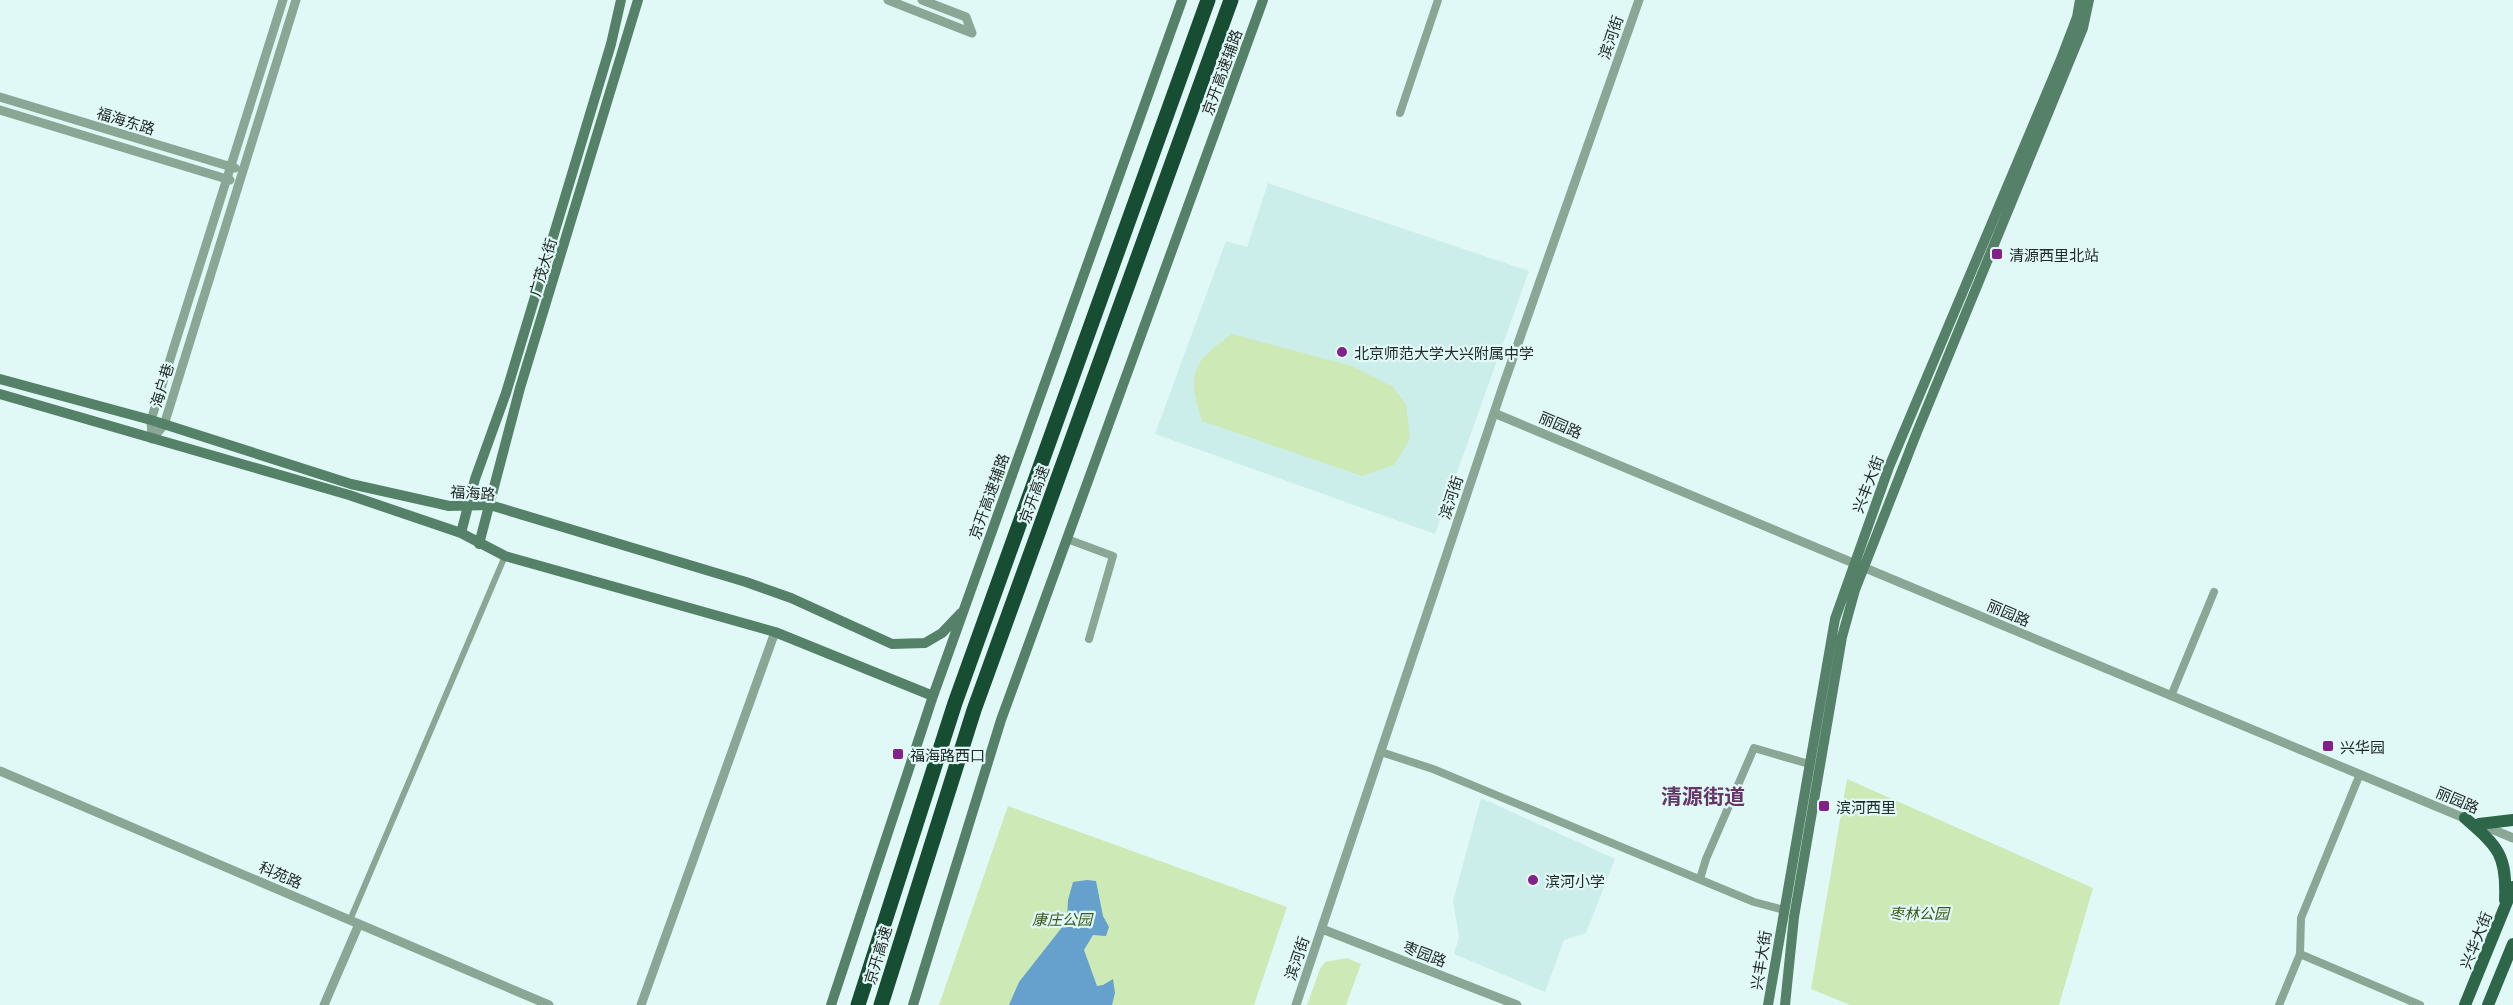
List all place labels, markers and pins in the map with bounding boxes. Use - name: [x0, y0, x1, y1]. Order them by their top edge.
- place label: 清源西里北站: [2009, 244, 2099, 265]
- marker: 清源西里北站: [1990, 247, 2004, 261]
- place label: 北京师范大学大兴附属中学: [1354, 342, 1534, 363]
- marker: 北京师范大学大兴附属中学: [1335, 345, 1349, 359]
- place label: 兴华园: [2340, 736, 2385, 757]
- marker: 兴华园: [2321, 739, 2335, 753]
- place label: 福海路西口: [910, 744, 985, 765]
- marker: 福海路西口: [891, 747, 905, 761]
- place label: 滨河西里: [1836, 796, 1896, 817]
- marker: 滨河西里: [1817, 799, 1831, 813]
- place label: 滨河小学: [1545, 870, 1605, 891]
- marker: 滨河小学: [1526, 873, 1540, 887]

